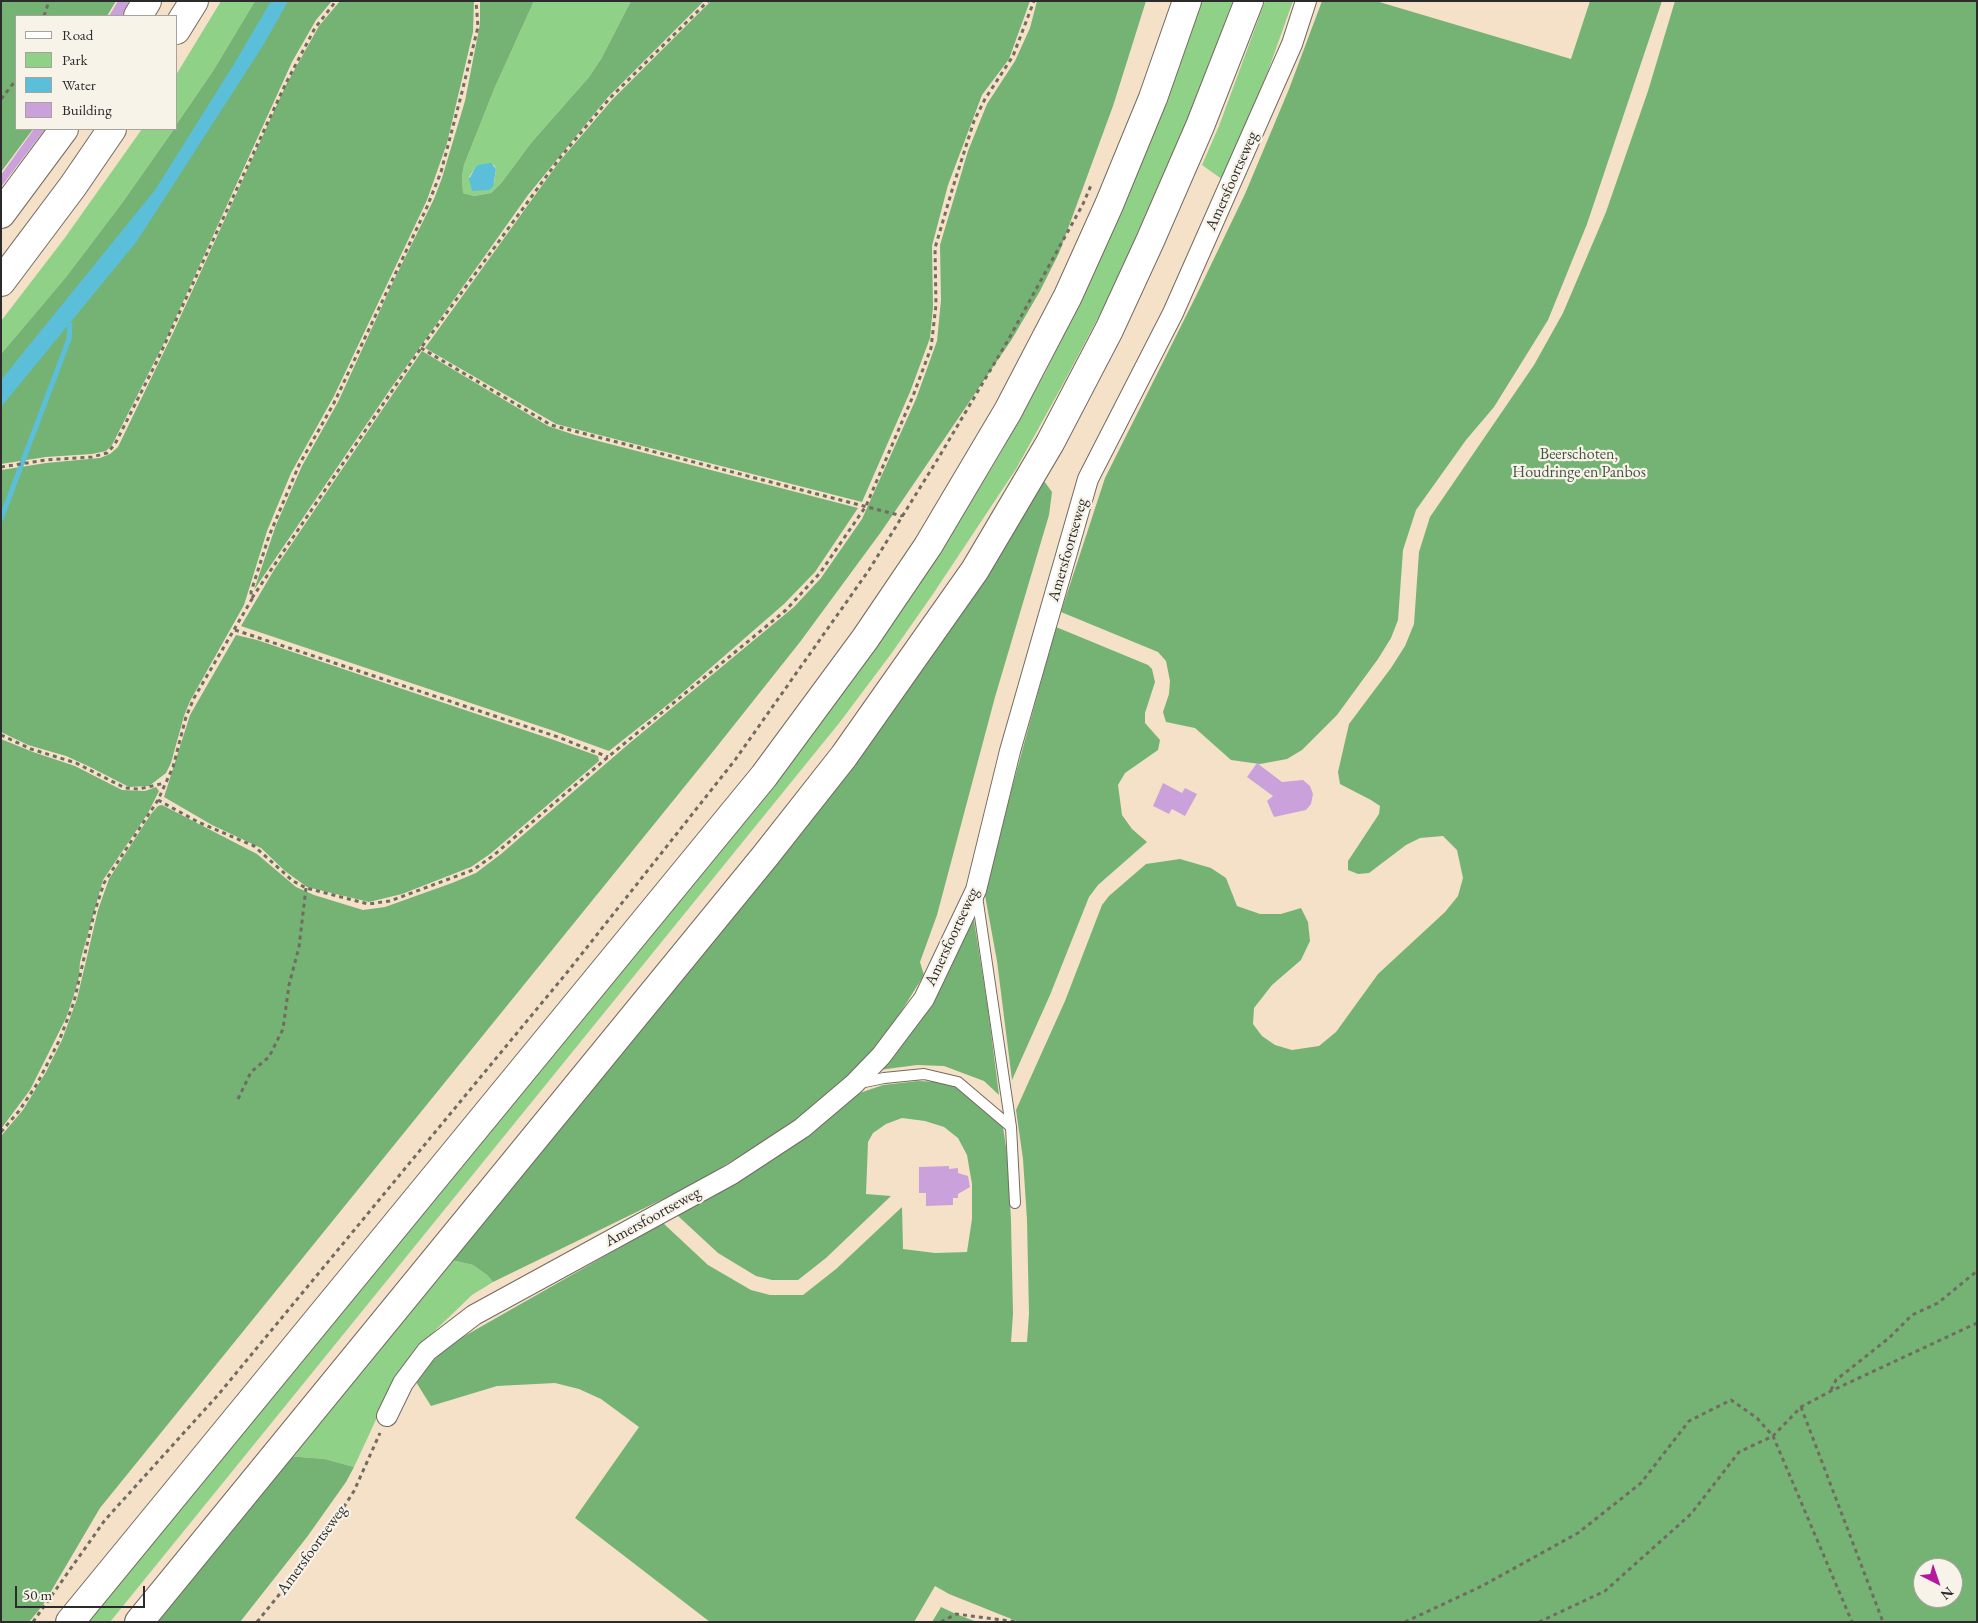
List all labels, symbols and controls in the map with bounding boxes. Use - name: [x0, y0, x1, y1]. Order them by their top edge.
- legend: [15, 15, 178, 130]
- text: Road: [62, 25, 93, 44]
- text: Park: [62, 50, 88, 69]
- text: Water: [62, 75, 96, 94]
- text: Building: [62, 100, 112, 119]
- street label: Amersfoortseweg: [1202, 129, 1262, 233]
- park label: Beerschoten, Houdringe en Panbos: [1512, 445, 1646, 483]
- street label: Amersfoortseweg: [1044, 496, 1092, 604]
- street label: Amersfoortseweg: [921, 885, 983, 989]
- street label: Amersfoortseweg: [602, 1183, 704, 1251]
- street label: Amersfoortseweg: [273, 1501, 351, 1599]
- north arrow: [1913, 1558, 1963, 1608]
- scale bar: [18, 1576, 148, 1608]
- text: N: [1937, 1583, 1957, 1604]
- text: 50 m: [23, 1585, 52, 1604]

